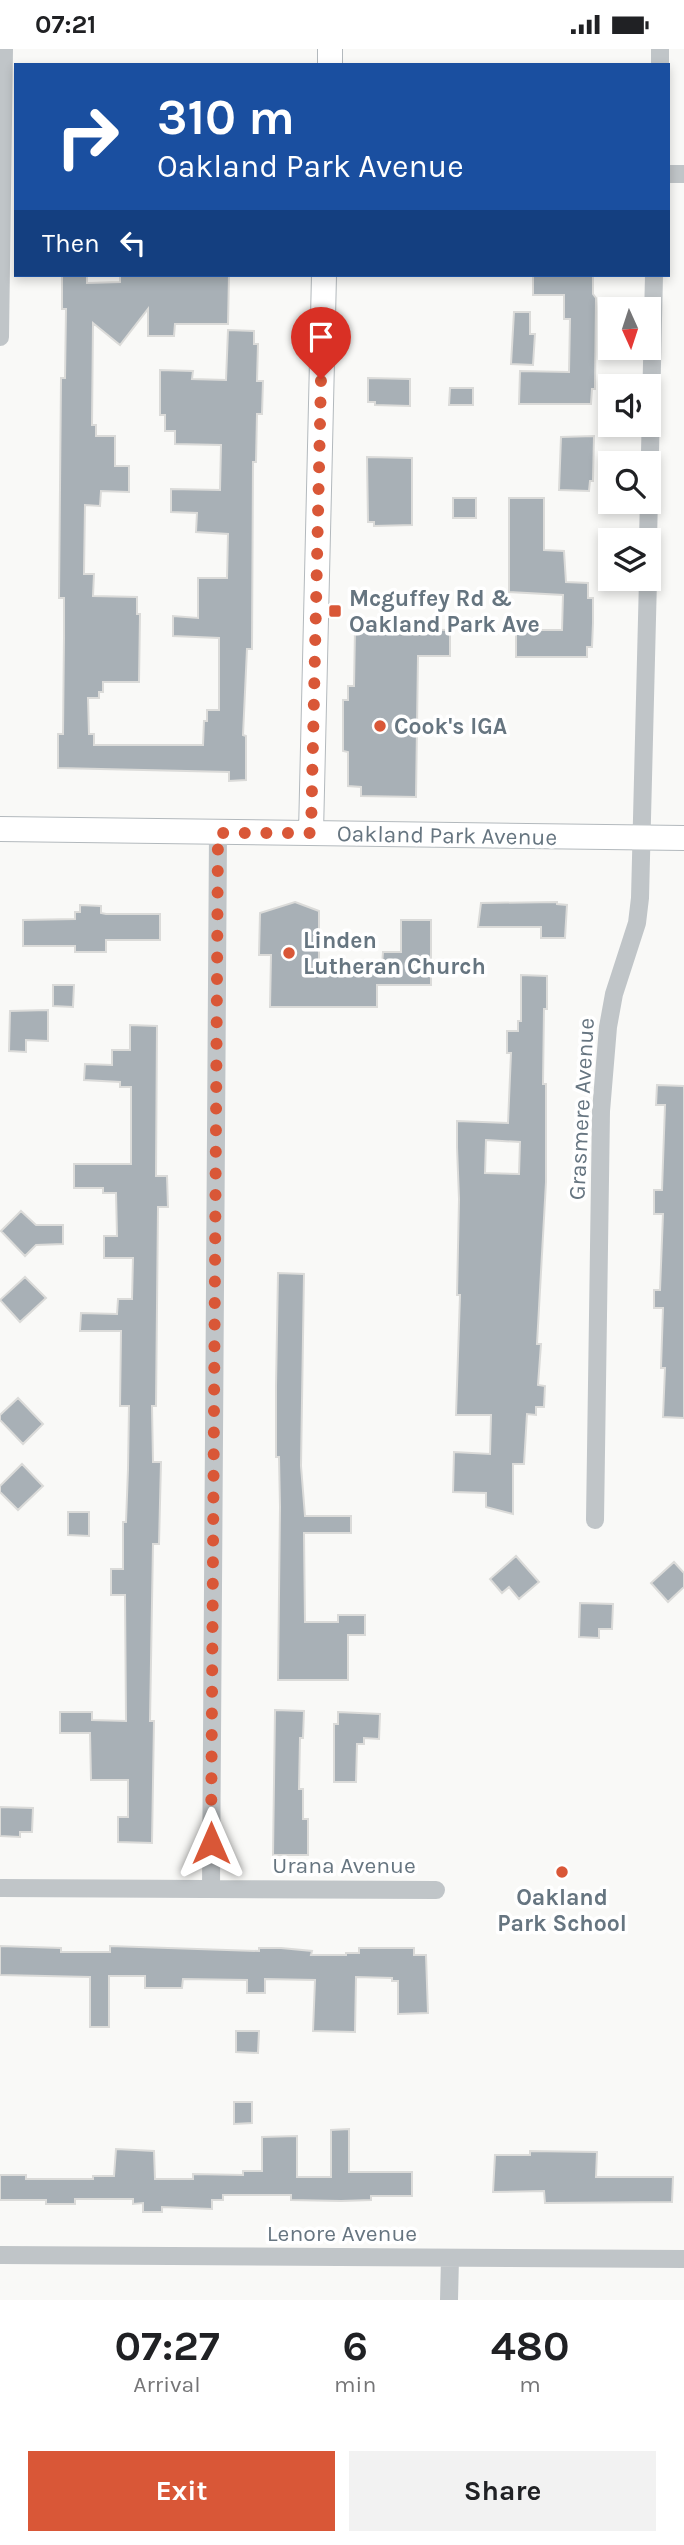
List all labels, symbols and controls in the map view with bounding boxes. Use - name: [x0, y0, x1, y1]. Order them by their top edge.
- text: 07:21: [35, 9, 96, 40]
- text: 310 m: [157, 89, 295, 146]
- icon: right: [42, 91, 133, 182]
- text: Oakland Park Avenue: [157, 148, 464, 185]
- icon: left: [114, 224, 152, 262]
- text: Then: [42, 228, 100, 259]
- north arrow: [598, 297, 662, 361]
- map controls: [598, 297, 661, 591]
- pin: [291, 307, 351, 379]
- icon: arrive: [302, 318, 340, 356]
- button: sound: [598, 374, 661, 437]
- button: search: [598, 451, 661, 514]
- button: layers: [598, 528, 661, 591]
- place label: Mcguffey Rd & Oakland Park Ave: [349, 585, 540, 638]
- marker: Mcguffey Rd & Oakland Park Ave: [327, 603, 343, 619]
- place label: Cook's IGA: [394, 713, 507, 740]
- marker: Cook's IGA: [372, 718, 388, 734]
- street label: Oakland Park Avenue: [337, 820, 557, 851]
- place label: Linden Lutheran Church: [303, 927, 486, 980]
- marker: Linden Lutheran Church: [281, 945, 297, 961]
- street label: Grasmere Avenue: [563, 1017, 600, 1201]
- position arrow: [174, 1806, 248, 1880]
- street label: Urana Avenue: [272, 1852, 416, 1879]
- marker: Oakland Park School: [554, 1864, 570, 1880]
- place label: Oakland Park School: [497, 1884, 627, 1937]
- street label: Lenore Avenue: [267, 2220, 417, 2247]
- text: 07:27: [114, 2321, 220, 2371]
- text: 6: [342, 2321, 368, 2371]
- text: 480: [491, 2321, 569, 2371]
- text: Arrival: [133, 2371, 201, 2398]
- text: min: [334, 2371, 376, 2398]
- text: m: [519, 2371, 541, 2398]
- button: Exit: [28, 2451, 335, 2531]
- button: Share: [349, 2451, 656, 2531]

